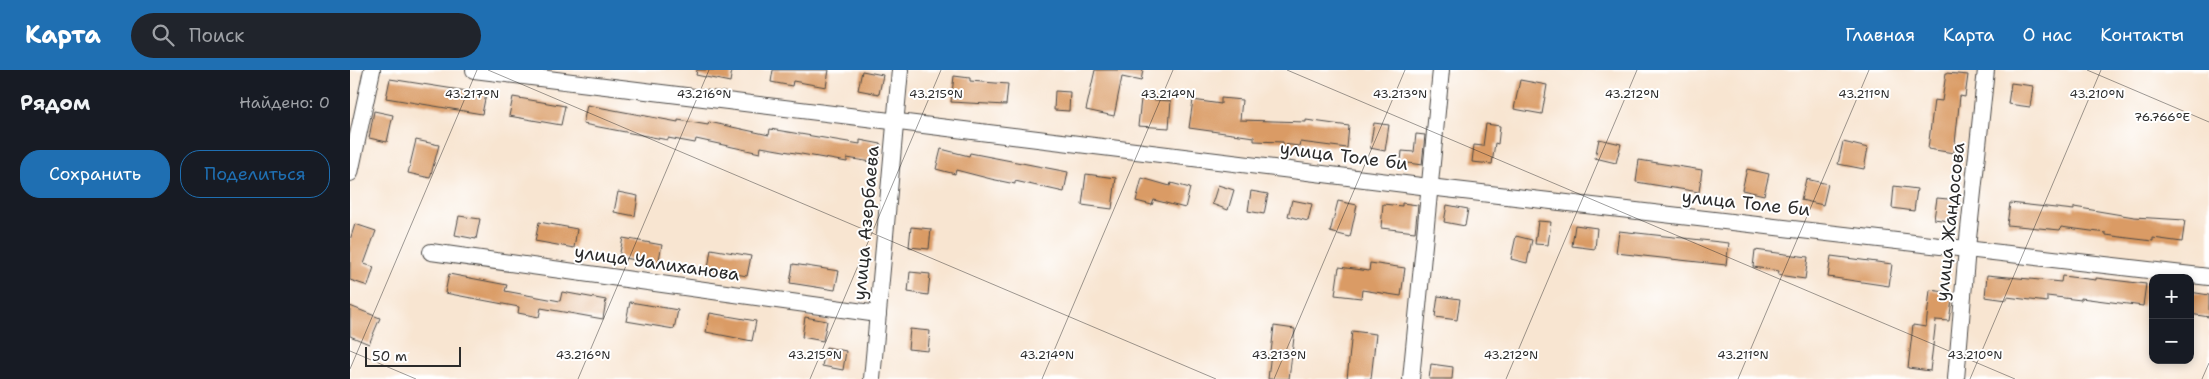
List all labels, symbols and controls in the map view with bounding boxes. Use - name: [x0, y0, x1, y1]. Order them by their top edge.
- search box: [131, 13, 481, 58]
- text: Карта: [25, 19, 101, 51]
- icon: search: [149, 21, 177, 49]
- text: Поиск: [189, 23, 244, 48]
- text: Главная: [1845, 23, 1915, 47]
- text: Карта: [1943, 23, 1995, 47]
- text: О нас: [2023, 23, 2072, 47]
- text: Контакты: [2100, 23, 2184, 47]
- text: 43.217°N: [445, 86, 499, 102]
- text: 43.216°N: [677, 86, 731, 102]
- text: 43.215°N: [909, 86, 963, 102]
- text: 43.214°N: [1141, 86, 1195, 102]
- text: 43.213°N: [1373, 86, 1427, 102]
- text: 43.212°N: [1605, 86, 1659, 102]
- text: 43.211°N: [1838, 86, 1890, 102]
- text: 43.210°N: [2070, 86, 2124, 102]
- text: Рядом: [20, 89, 90, 117]
- text: Найдено: 0: [239, 92, 330, 113]
- text: 76.766°E: [2134, 109, 2190, 125]
- street label: улица Толе би: [1279, 136, 1410, 176]
- street label: улица Жандосова: [1930, 141, 1970, 303]
- street label: улица Азербаева: [847, 145, 885, 301]
- button: Сохранить: [20, 150, 170, 198]
- button: Поделиться: [180, 150, 330, 198]
- street label: улица Толе би: [1681, 184, 1812, 222]
- street label: улица Уалиханова: [573, 240, 741, 286]
- map controls: [2149, 274, 2194, 364]
- button: +: [2149, 274, 2194, 319]
- button: −: [2149, 319, 2194, 364]
- scale bar: [365, 344, 461, 367]
- text: 50 m: [372, 347, 407, 365]
- text: 43.216°N: [556, 347, 610, 363]
- text: 43.215°N: [788, 347, 842, 363]
- text: 43.214°N: [1020, 347, 1074, 363]
- text: 43.213°N: [1252, 347, 1306, 363]
- text: 43.212°N: [1484, 347, 1538, 363]
- text: 43.211°N: [1717, 347, 1769, 363]
- text: 43.210°N: [1948, 347, 2002, 363]

